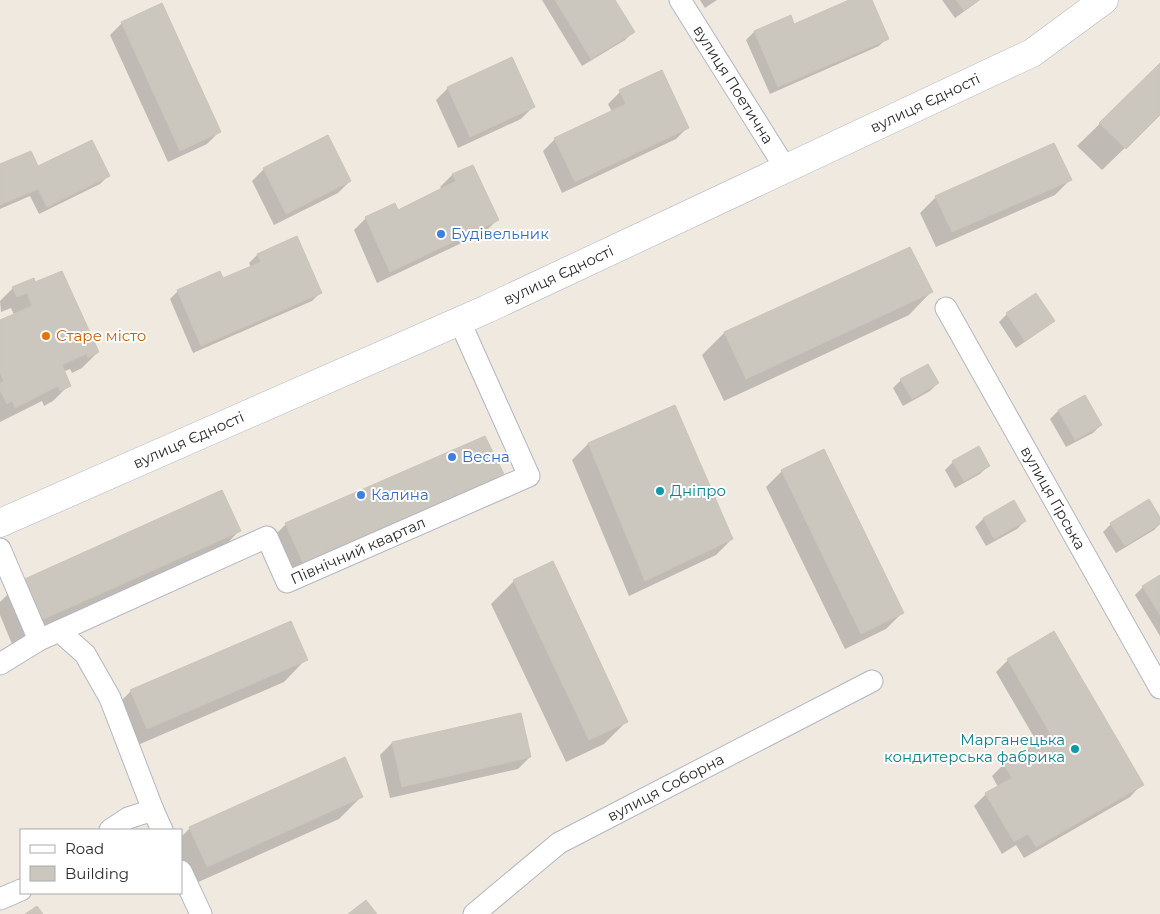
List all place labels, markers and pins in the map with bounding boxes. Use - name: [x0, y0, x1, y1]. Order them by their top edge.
- place label: Будівельник: [451, 224, 549, 243]
- marker: Будівельник: [435, 228, 447, 240]
- place label: Старе місто: [56, 326, 146, 345]
- marker: Старе місто: [40, 330, 52, 342]
- place label: Весна: [462, 447, 510, 466]
- marker: Весна: [446, 451, 458, 463]
- place label: Дніпро: [670, 481, 726, 500]
- place label: Калина: [371, 485, 429, 504]
- marker: Дніпро: [654, 485, 666, 497]
- marker: Калина: [355, 489, 367, 501]
- place label: Марганецька кондитерська фабрика: [884, 730, 1065, 766]
- marker: Марганецька кондитерська фабрика: [1069, 743, 1081, 755]

